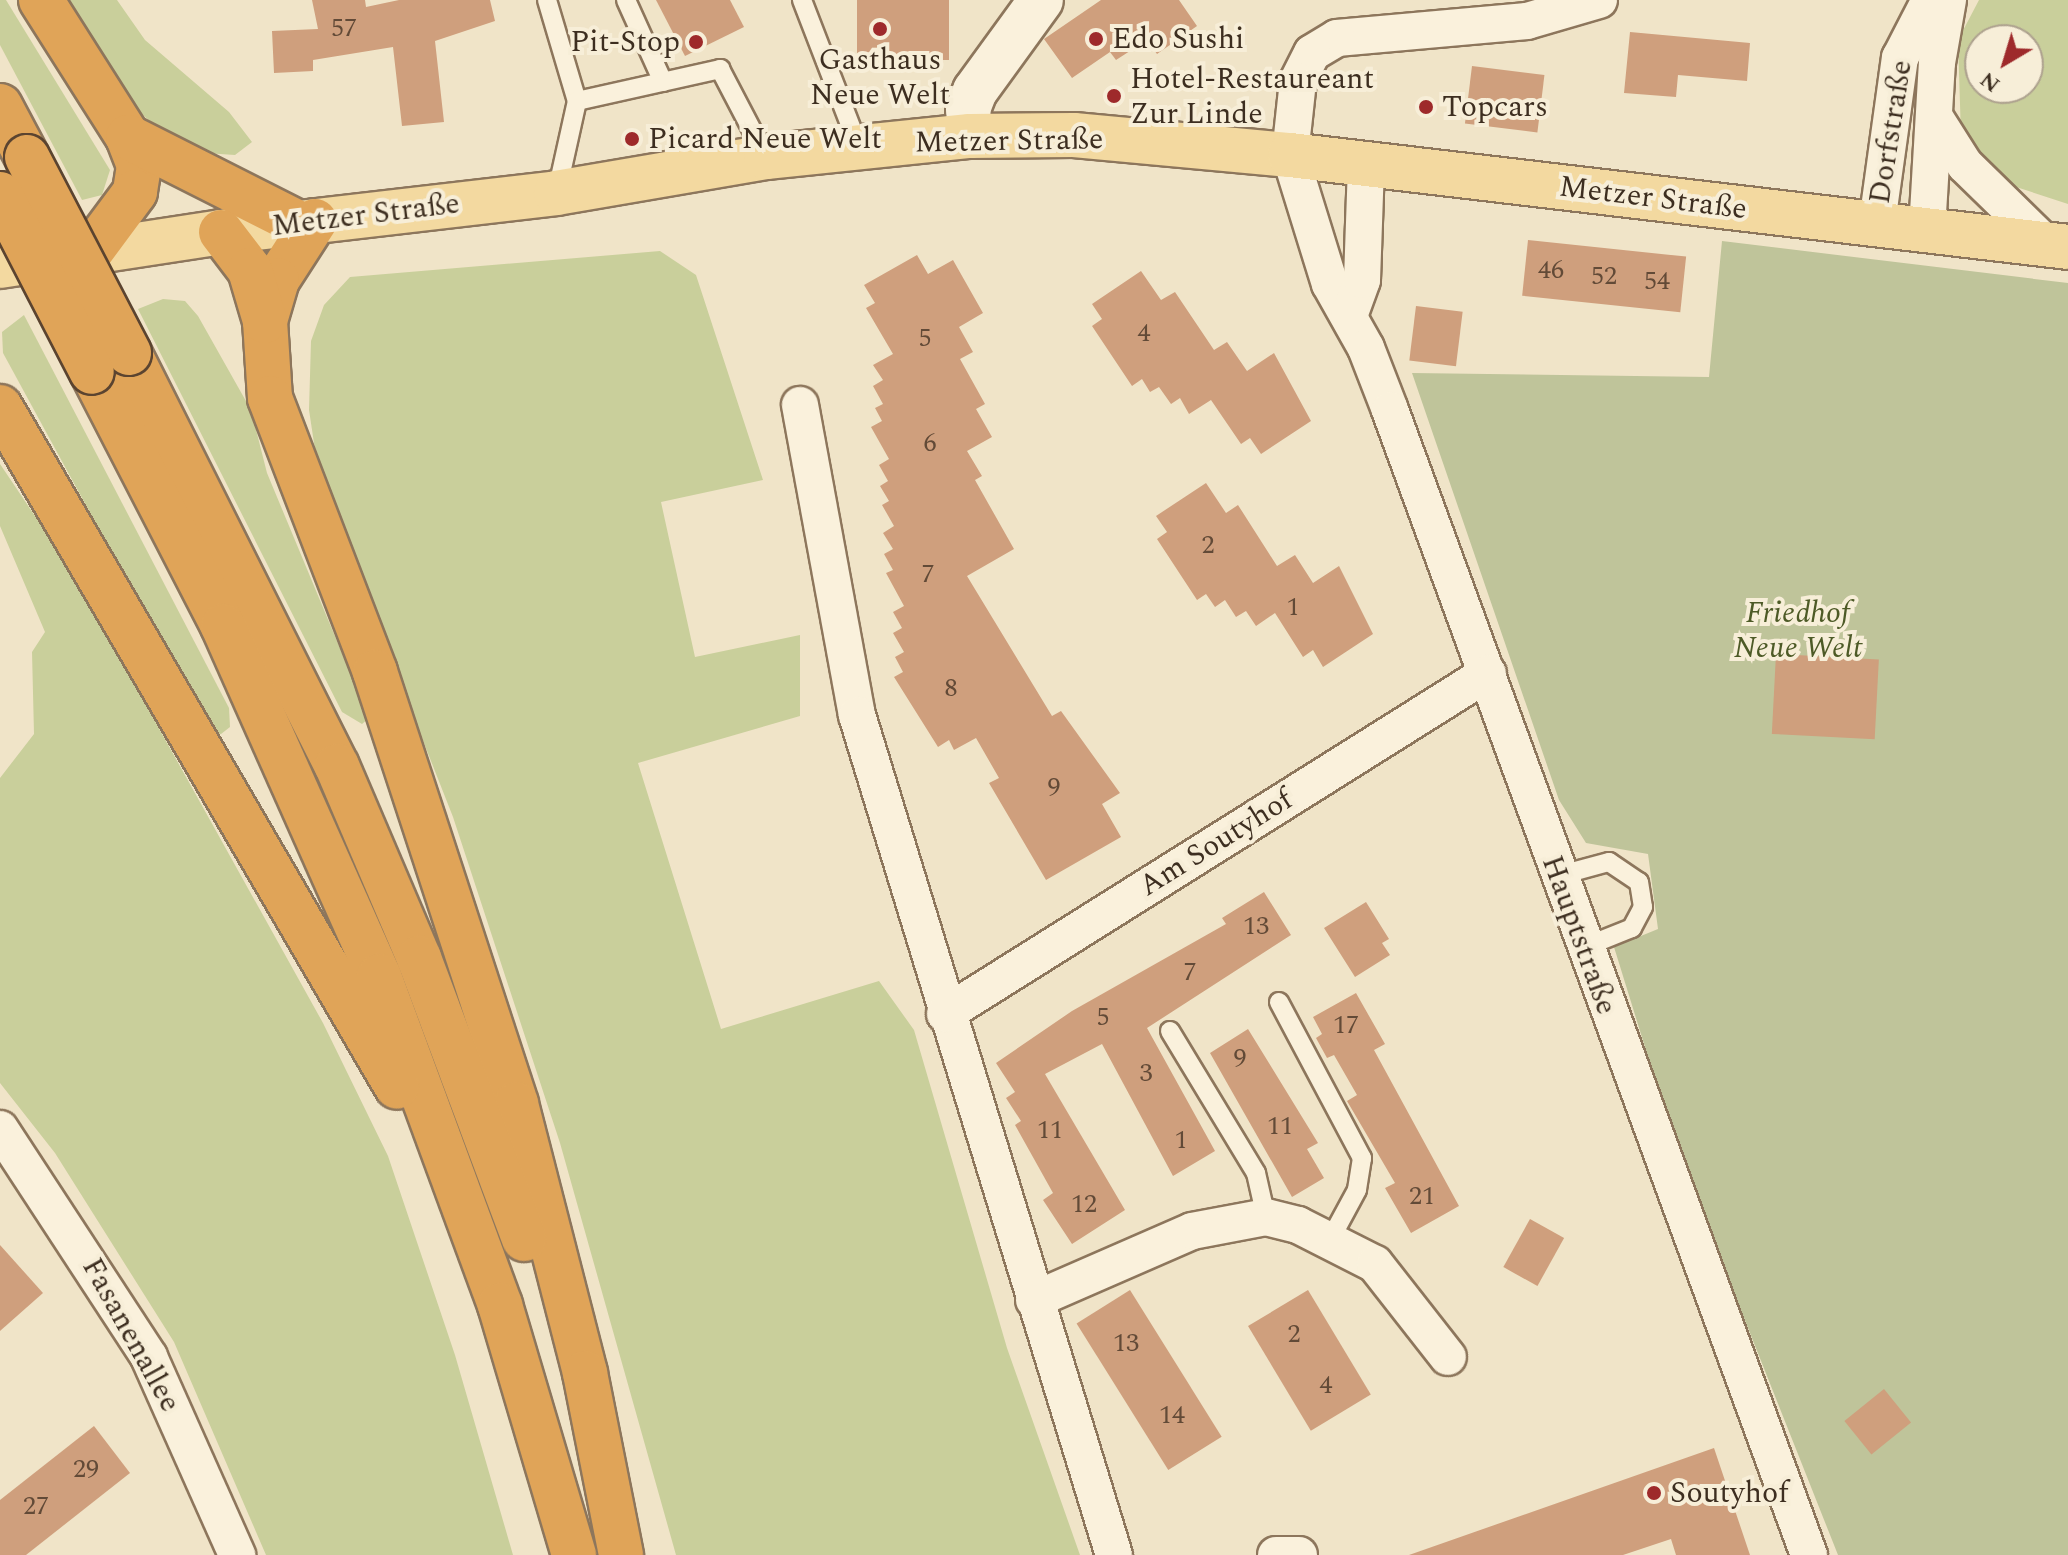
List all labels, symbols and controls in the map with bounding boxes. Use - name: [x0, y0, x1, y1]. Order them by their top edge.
- house number: 57: [331, 13, 357, 45]
- marker: Gasthaus Neue Welt: [871, 20, 889, 38]
- place label: Edo Sushi: [1112, 21, 1244, 57]
- place label: Pit-Stop: [570, 24, 680, 60]
- north arrow: [1964, 24, 2044, 104]
- marker: Edo Sushi: [1087, 30, 1105, 48]
- marker: Pit-Stop: [687, 33, 705, 51]
- place label: Gasthaus Neue Welt: [810, 42, 950, 112]
- street label: Dorfstraße: [1862, 58, 1920, 206]
- place label: Hotel-Restaureant Zur Linde: [1130, 61, 1374, 132]
- text: N: [1973, 63, 2007, 100]
- marker: Hotel-Restaureant Zur Linde: [1105, 87, 1123, 105]
- place label: Topcars: [1442, 89, 1548, 125]
- marker: Topcars: [1417, 98, 1435, 116]
- place label: Picard Neue Welt: [648, 121, 882, 157]
- street label: Metzer Straße: [914, 121, 1104, 161]
- marker: Picard Neue Welt: [623, 130, 641, 148]
- street label: Metzer Straße: [1557, 169, 1749, 227]
- street label: Metzer Straße: [270, 186, 462, 244]
- house number: 46: [1538, 255, 1564, 287]
- house number: 52: [1591, 261, 1617, 293]
- house number: 54: [1644, 266, 1670, 298]
- house number: 4: [1138, 318, 1150, 350]
- house number: 5: [919, 323, 931, 355]
- house number: 6: [924, 428, 936, 460]
- house number: 2: [1202, 530, 1214, 562]
- house number: 7: [922, 559, 934, 591]
- house number: 1: [1287, 592, 1299, 624]
- park label: Friedhof Neue Welt: [1734, 595, 1862, 666]
- house number: 8: [945, 673, 957, 705]
- house number: 9: [1048, 772, 1060, 804]
- street label: Am Soutyhof: [1133, 782, 1299, 904]
- street label: Hauptstraße: [1534, 851, 1624, 1019]
- house number: 13: [1243, 911, 1269, 943]
- house number: 7: [1184, 957, 1196, 989]
- house number: 5: [1097, 1002, 1109, 1034]
- house number: 17: [1333, 1010, 1359, 1042]
- house number: 9: [1234, 1043, 1246, 1075]
- house number: 3: [1140, 1058, 1152, 1090]
- house number: 11: [1267, 1111, 1293, 1143]
- house number: 11: [1037, 1115, 1063, 1147]
- house number: 1: [1175, 1125, 1187, 1157]
- house number: 21: [1409, 1181, 1435, 1213]
- house number: 12: [1071, 1189, 1097, 1221]
- street label: Fasanenallee: [74, 1252, 188, 1418]
- house number: 2: [1288, 1319, 1300, 1351]
- house number: 13: [1113, 1328, 1139, 1360]
- house number: 4: [1320, 1370, 1332, 1402]
- house number: 14: [1159, 1400, 1185, 1432]
- house number: 29: [73, 1454, 99, 1486]
- place label: Soutyhof: [1670, 1475, 1788, 1511]
- marker: Soutyhof: [1645, 1484, 1663, 1502]
- house number: 27: [23, 1491, 49, 1523]

